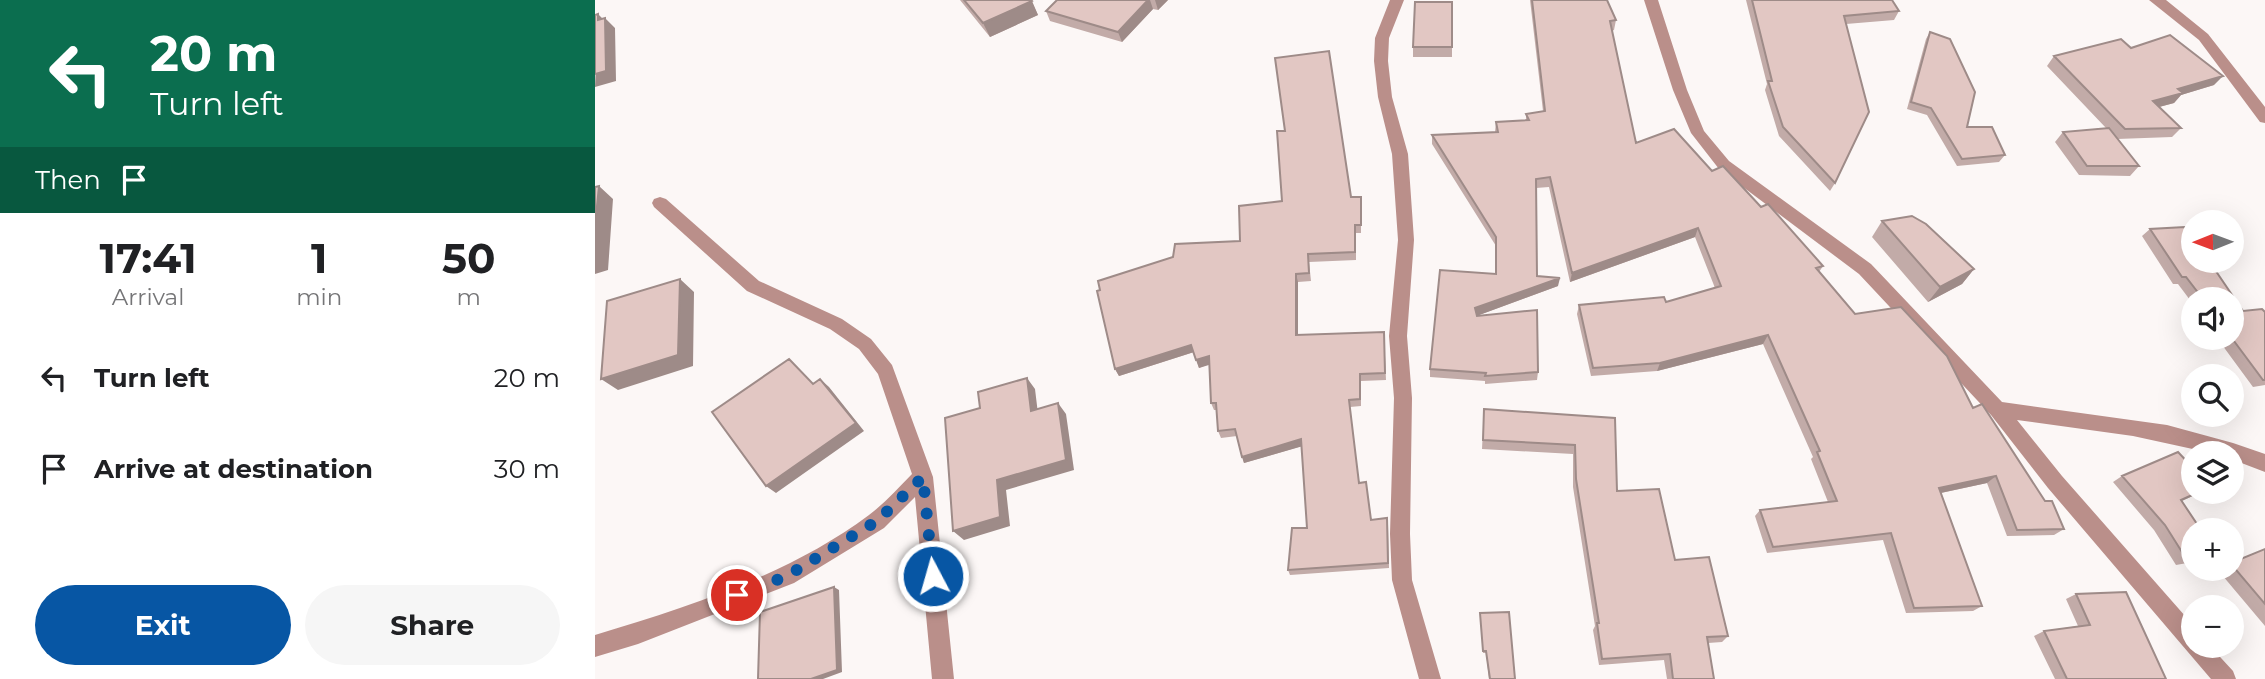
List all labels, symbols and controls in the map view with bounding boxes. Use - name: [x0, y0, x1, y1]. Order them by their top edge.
- text: 20 m: [150, 24, 277, 83]
- icon: left: [35, 28, 126, 119]
- text: Turn left: [150, 84, 284, 123]
- icon: arrive: [115, 161, 153, 199]
- text: Then: [35, 164, 101, 196]
- north arrow: [2181, 210, 2243, 273]
- map controls: [2181, 210, 2244, 658]
- text: 17:41: [100, 232, 197, 284]
- text: 1: [311, 232, 327, 284]
- text: 50: [442, 232, 495, 284]
- text: Arrival: [112, 283, 184, 311]
- text: min: [296, 283, 342, 311]
- text: m: [456, 283, 481, 311]
- button: sound: [2181, 287, 2244, 350]
- icon: left: [35, 359, 73, 397]
- text: Turn left: [94, 362, 210, 394]
- text: 20 m: [494, 362, 560, 394]
- button: search: [2181, 364, 2244, 427]
- button: layers: [2181, 441, 2244, 504]
- icon: arrive: [35, 450, 73, 488]
- text: Arrive at destination: [94, 453, 373, 485]
- text: 30 m: [494, 453, 560, 485]
- button: +: [2181, 518, 2244, 581]
- position arrow: [896, 539, 970, 613]
- pin: [707, 565, 767, 625]
- icon: arrive: [718, 576, 756, 614]
- button: Exit: [35, 585, 291, 665]
- button: Share: [305, 585, 560, 665]
- button: −: [2181, 595, 2244, 658]

